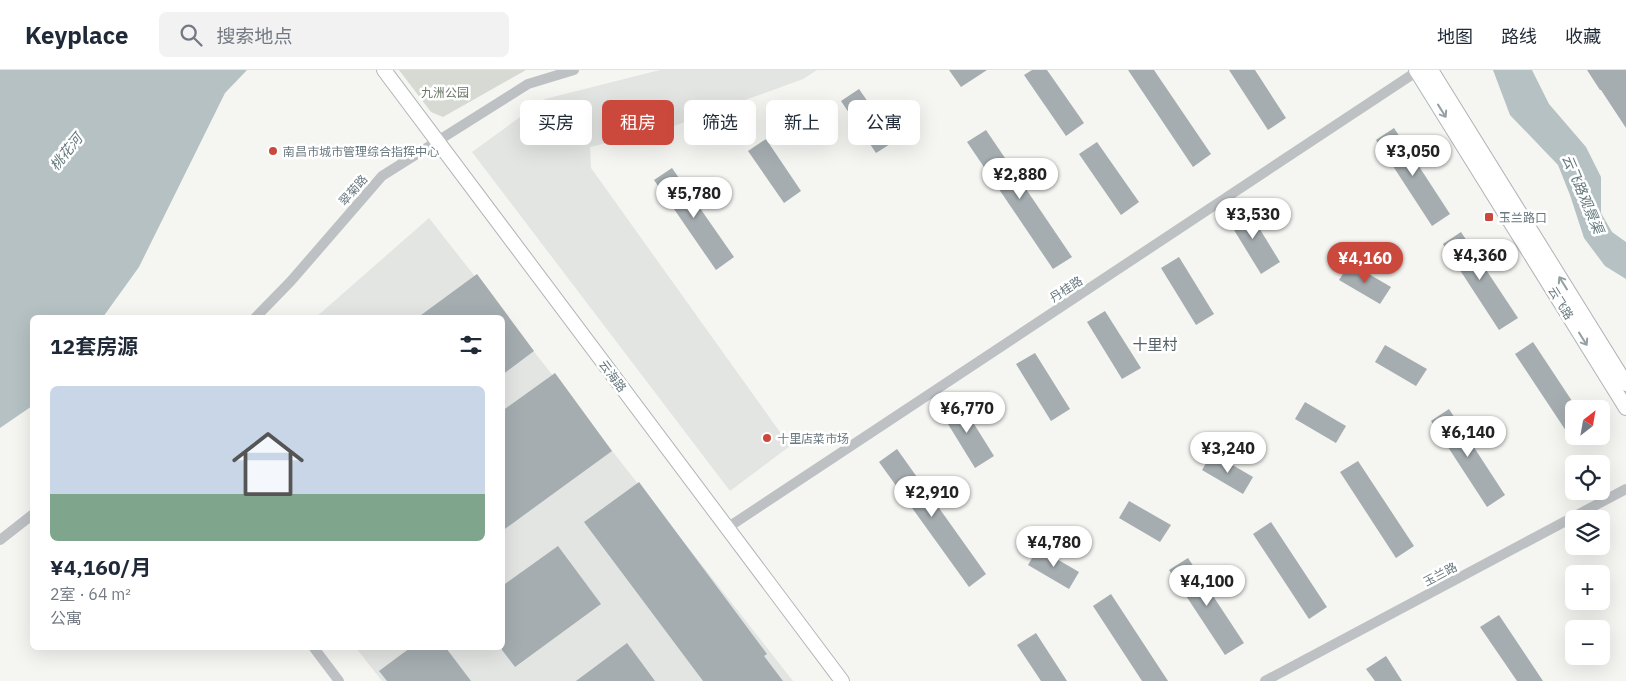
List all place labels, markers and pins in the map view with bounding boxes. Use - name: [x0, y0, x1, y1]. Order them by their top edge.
- pin: ¥3,050: [1372, 134, 1454, 177]
- place label: 南昌市城市管理综合指挥中心: [283, 144, 439, 159]
- marker: 南昌市城市管理综合指挥中心: [267, 145, 279, 157]
- pin: ¥2,880: [979, 158, 1061, 200]
- pin: ¥5,780: [653, 176, 735, 219]
- pin: ¥3,530: [1212, 198, 1294, 240]
- place label: 玉兰路口: [1499, 210, 1547, 225]
- marker: 玉兰路口: [1483, 211, 1495, 223]
- pin: ¥4,360: [1439, 238, 1521, 281]
- pin: ¥4,160: [1324, 242, 1406, 284]
- pin: ¥6,770: [926, 392, 1008, 434]
- pin: ¥6,140: [1427, 416, 1509, 458]
- place label: 十里店菜市场: [777, 431, 849, 446]
- marker: 十里店菜市场: [761, 432, 773, 444]
- pin: ¥3,240: [1187, 432, 1269, 474]
- pin: ¥2,910: [891, 476, 973, 518]
- pin: ¥4,780: [1013, 526, 1095, 568]
- pin: ¥4,100: [1166, 564, 1248, 607]

